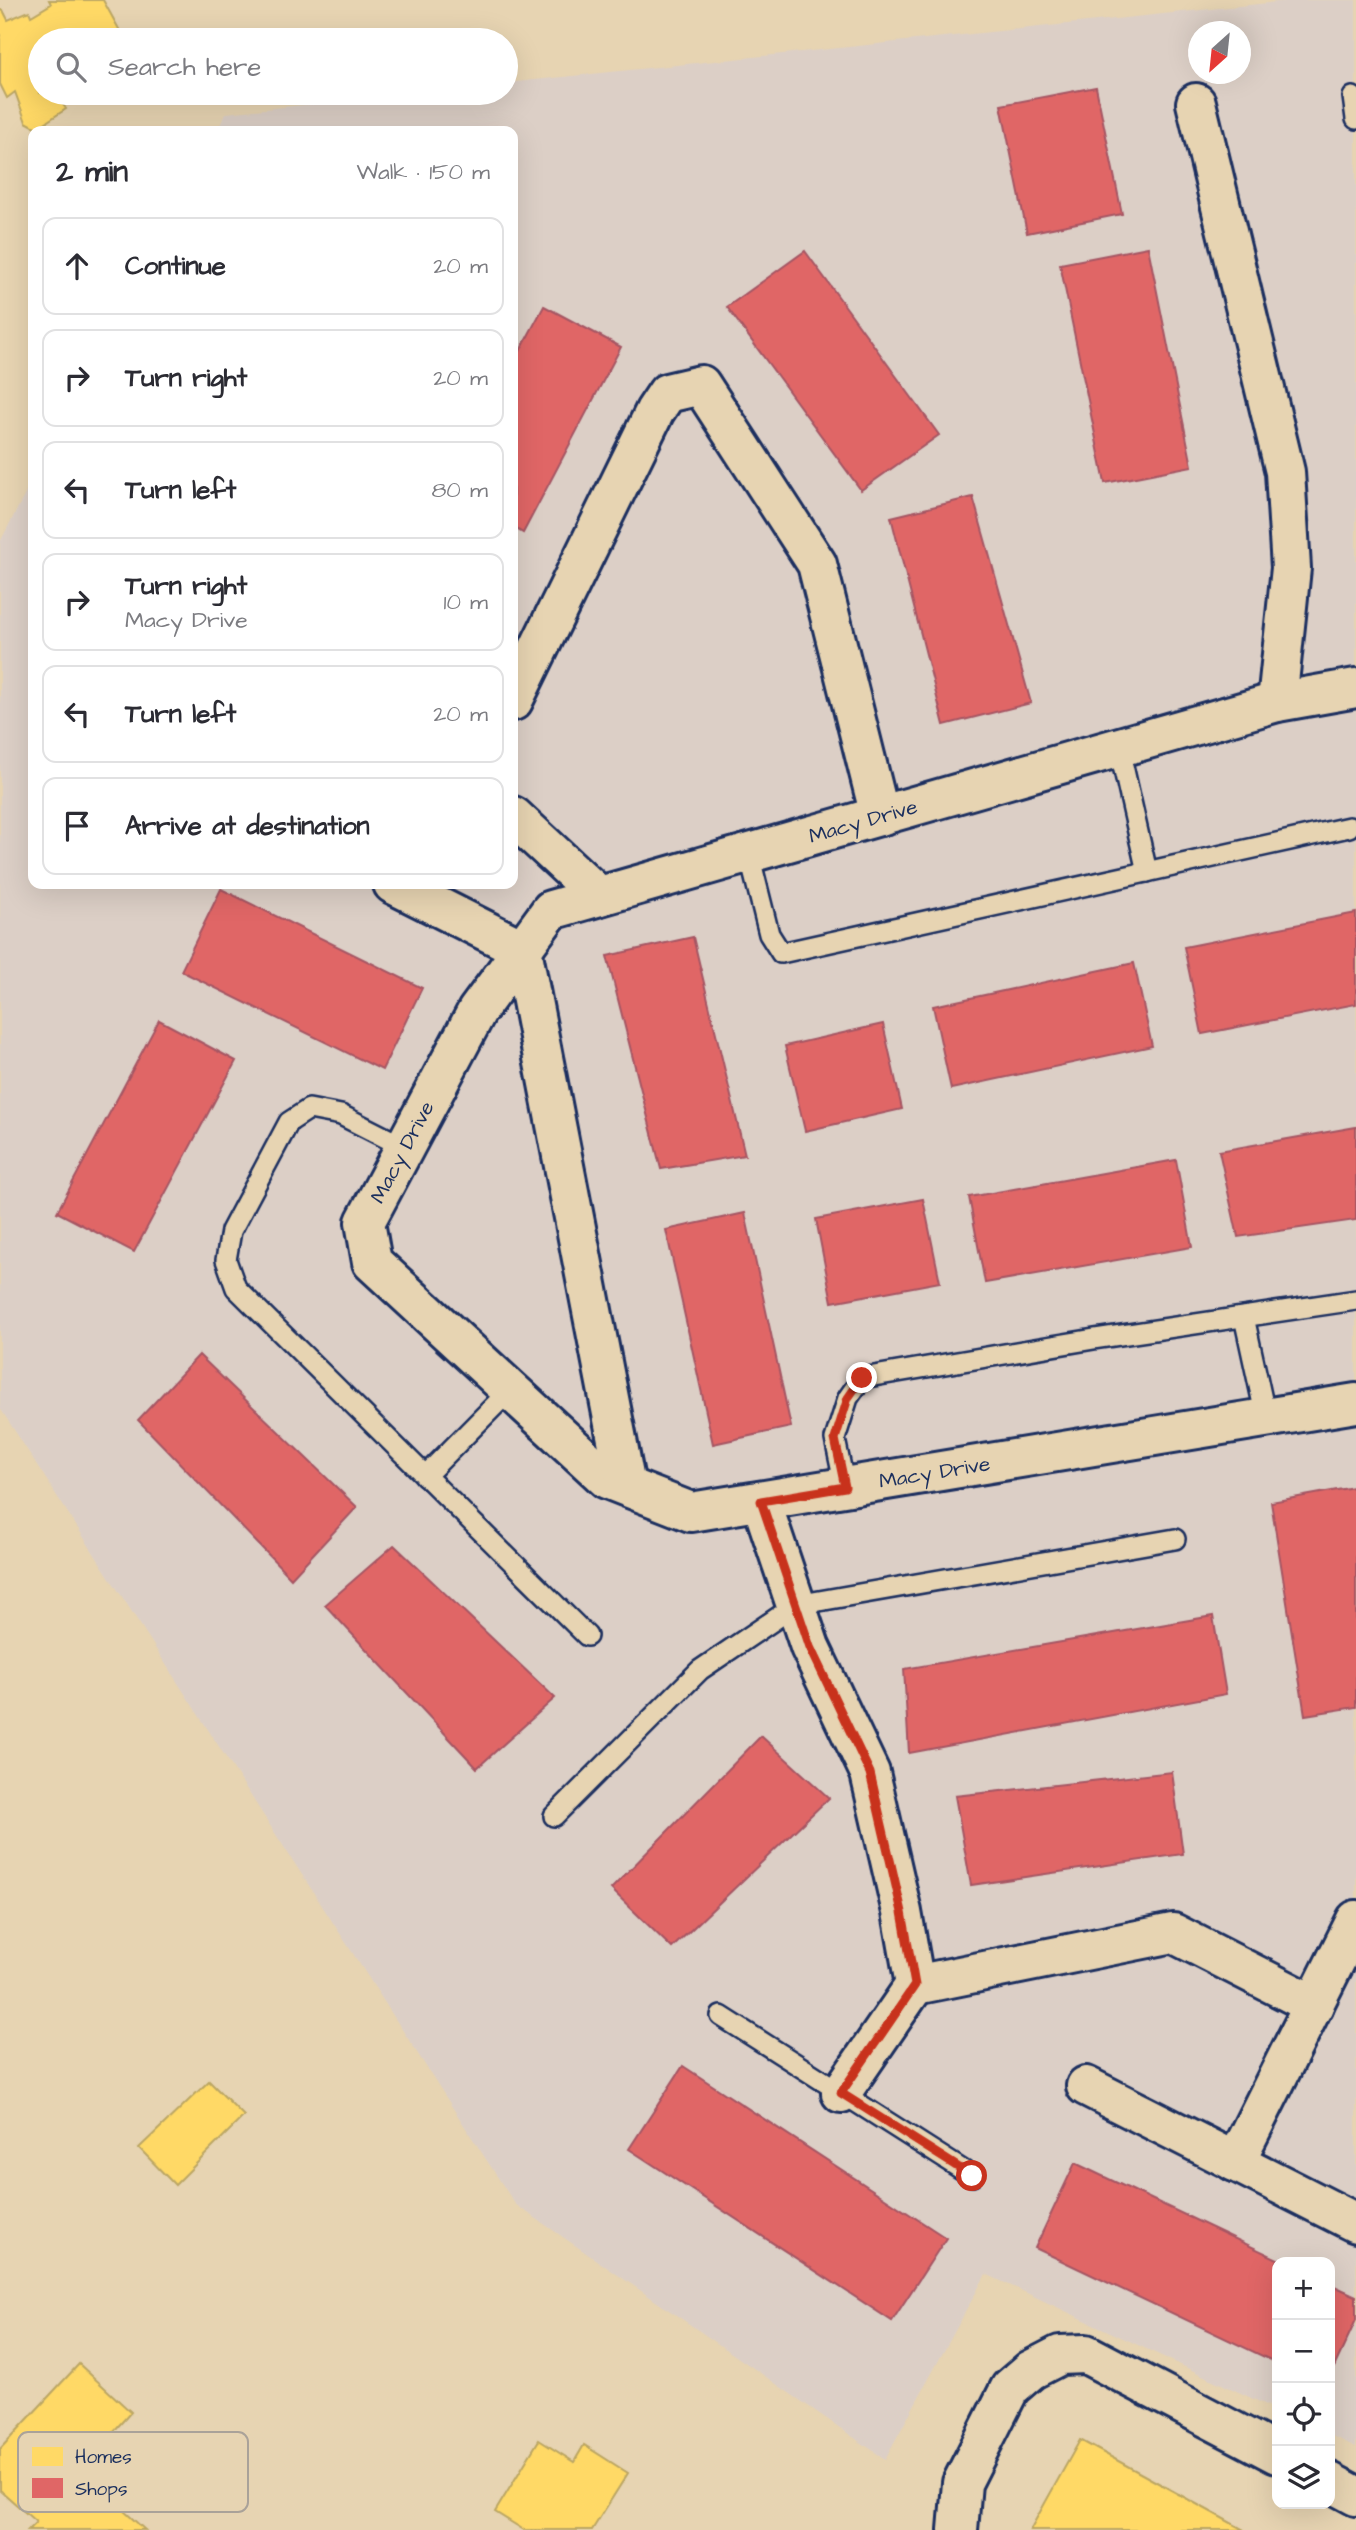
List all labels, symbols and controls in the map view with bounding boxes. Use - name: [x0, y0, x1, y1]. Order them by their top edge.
- north arrow: [1188, 21, 1251, 84]
- search box: [28, 28, 518, 105]
- icon: search: [52, 48, 90, 86]
- text: Search here: [108, 49, 261, 85]
- text: 2 min: [56, 151, 128, 193]
- text: Walk · 150 m: [356, 156, 490, 188]
- icon: ahead: [58, 247, 96, 285]
- text: Continue: [125, 248, 226, 284]
- text: 20 m: [433, 250, 488, 282]
- icon: right: [58, 359, 96, 397]
- text: Turn right: [125, 360, 247, 396]
- text: 20 m: [433, 362, 488, 394]
- icon: left: [58, 471, 96, 509]
- text: Turn left: [125, 472, 236, 508]
- text: 80 m: [431, 474, 488, 506]
- text: Turn right: [125, 568, 247, 604]
- icon: right: [58, 583, 96, 621]
- text: 10 m: [443, 586, 488, 618]
- text: Macy Drive: [125, 604, 248, 636]
- icon: left: [58, 695, 96, 733]
- text: Turn left: [125, 696, 236, 732]
- text: 20 m: [433, 698, 488, 730]
- street label: Macy Drive: [805, 792, 921, 853]
- icon: arrive: [58, 807, 96, 845]
- text: Arrive at destination: [125, 808, 370, 844]
- street label: Macy Drive: [363, 1096, 443, 1209]
- route end: [846, 1362, 877, 1393]
- street label: Macy Drive: [877, 1449, 992, 1496]
- route start: [956, 2160, 987, 2191]
- map controls: [1272, 2257, 1335, 2509]
- button: +: [1272, 2257, 1335, 2320]
- button: −: [1272, 2320, 1335, 2383]
- button: locate: [1272, 2383, 1335, 2446]
- legend: [18, 2432, 248, 2512]
- text: Homes: [75, 2444, 132, 2471]
- button: layers: [1272, 2446, 1335, 2509]
- text: Shops: [75, 2476, 127, 2503]

